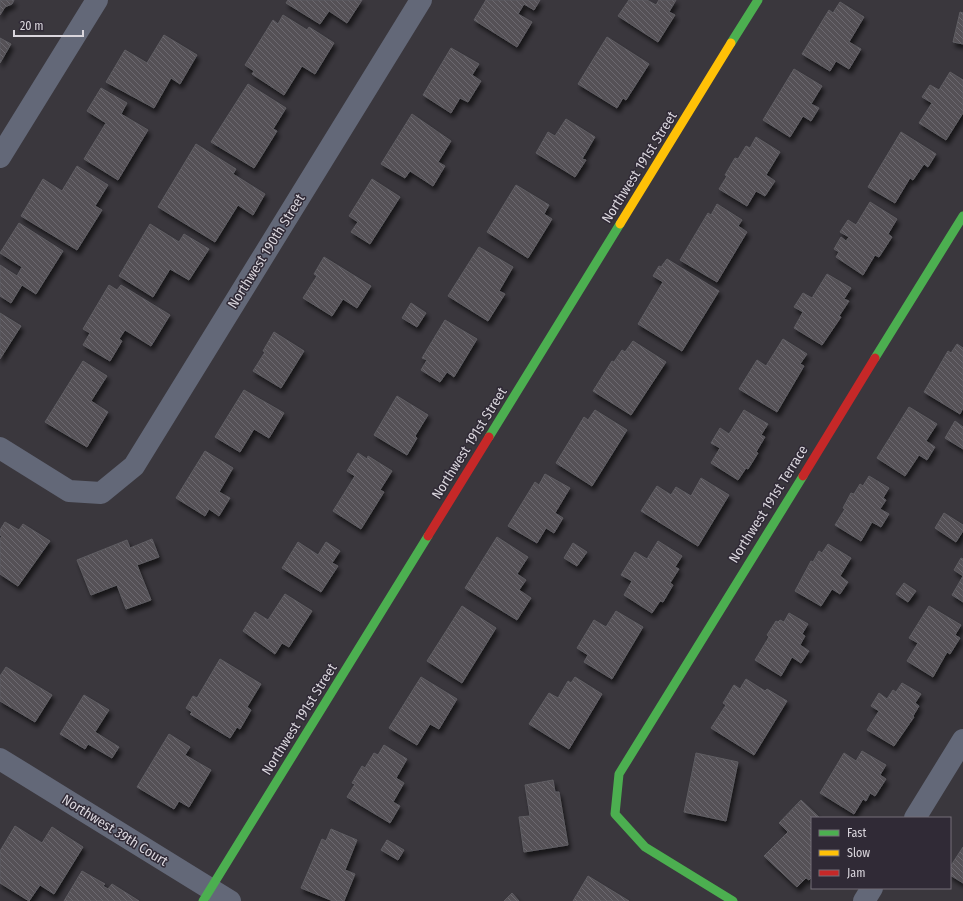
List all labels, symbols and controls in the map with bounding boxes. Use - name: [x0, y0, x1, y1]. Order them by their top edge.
- scale bar: [14, 12, 83, 38]
- text: 20 m: [20, 19, 44, 33]
- street label: Northwest 191st Street: [598, 108, 681, 226]
- street label: Northwest 190th Street: [224, 190, 309, 312]
- street label: Northwest 191st Street: [428, 384, 511, 502]
- street label: Northwest 191st Terrace: [725, 442, 812, 566]
- street label: Northwest 191st Street: [258, 660, 341, 778]
- street label: Northwest 39th Court: [59, 791, 171, 870]
- legend: [811, 817, 951, 889]
- text: Fast: [847, 826, 866, 840]
- text: Slow: [847, 846, 870, 860]
- text: Jam: [847, 866, 865, 880]

